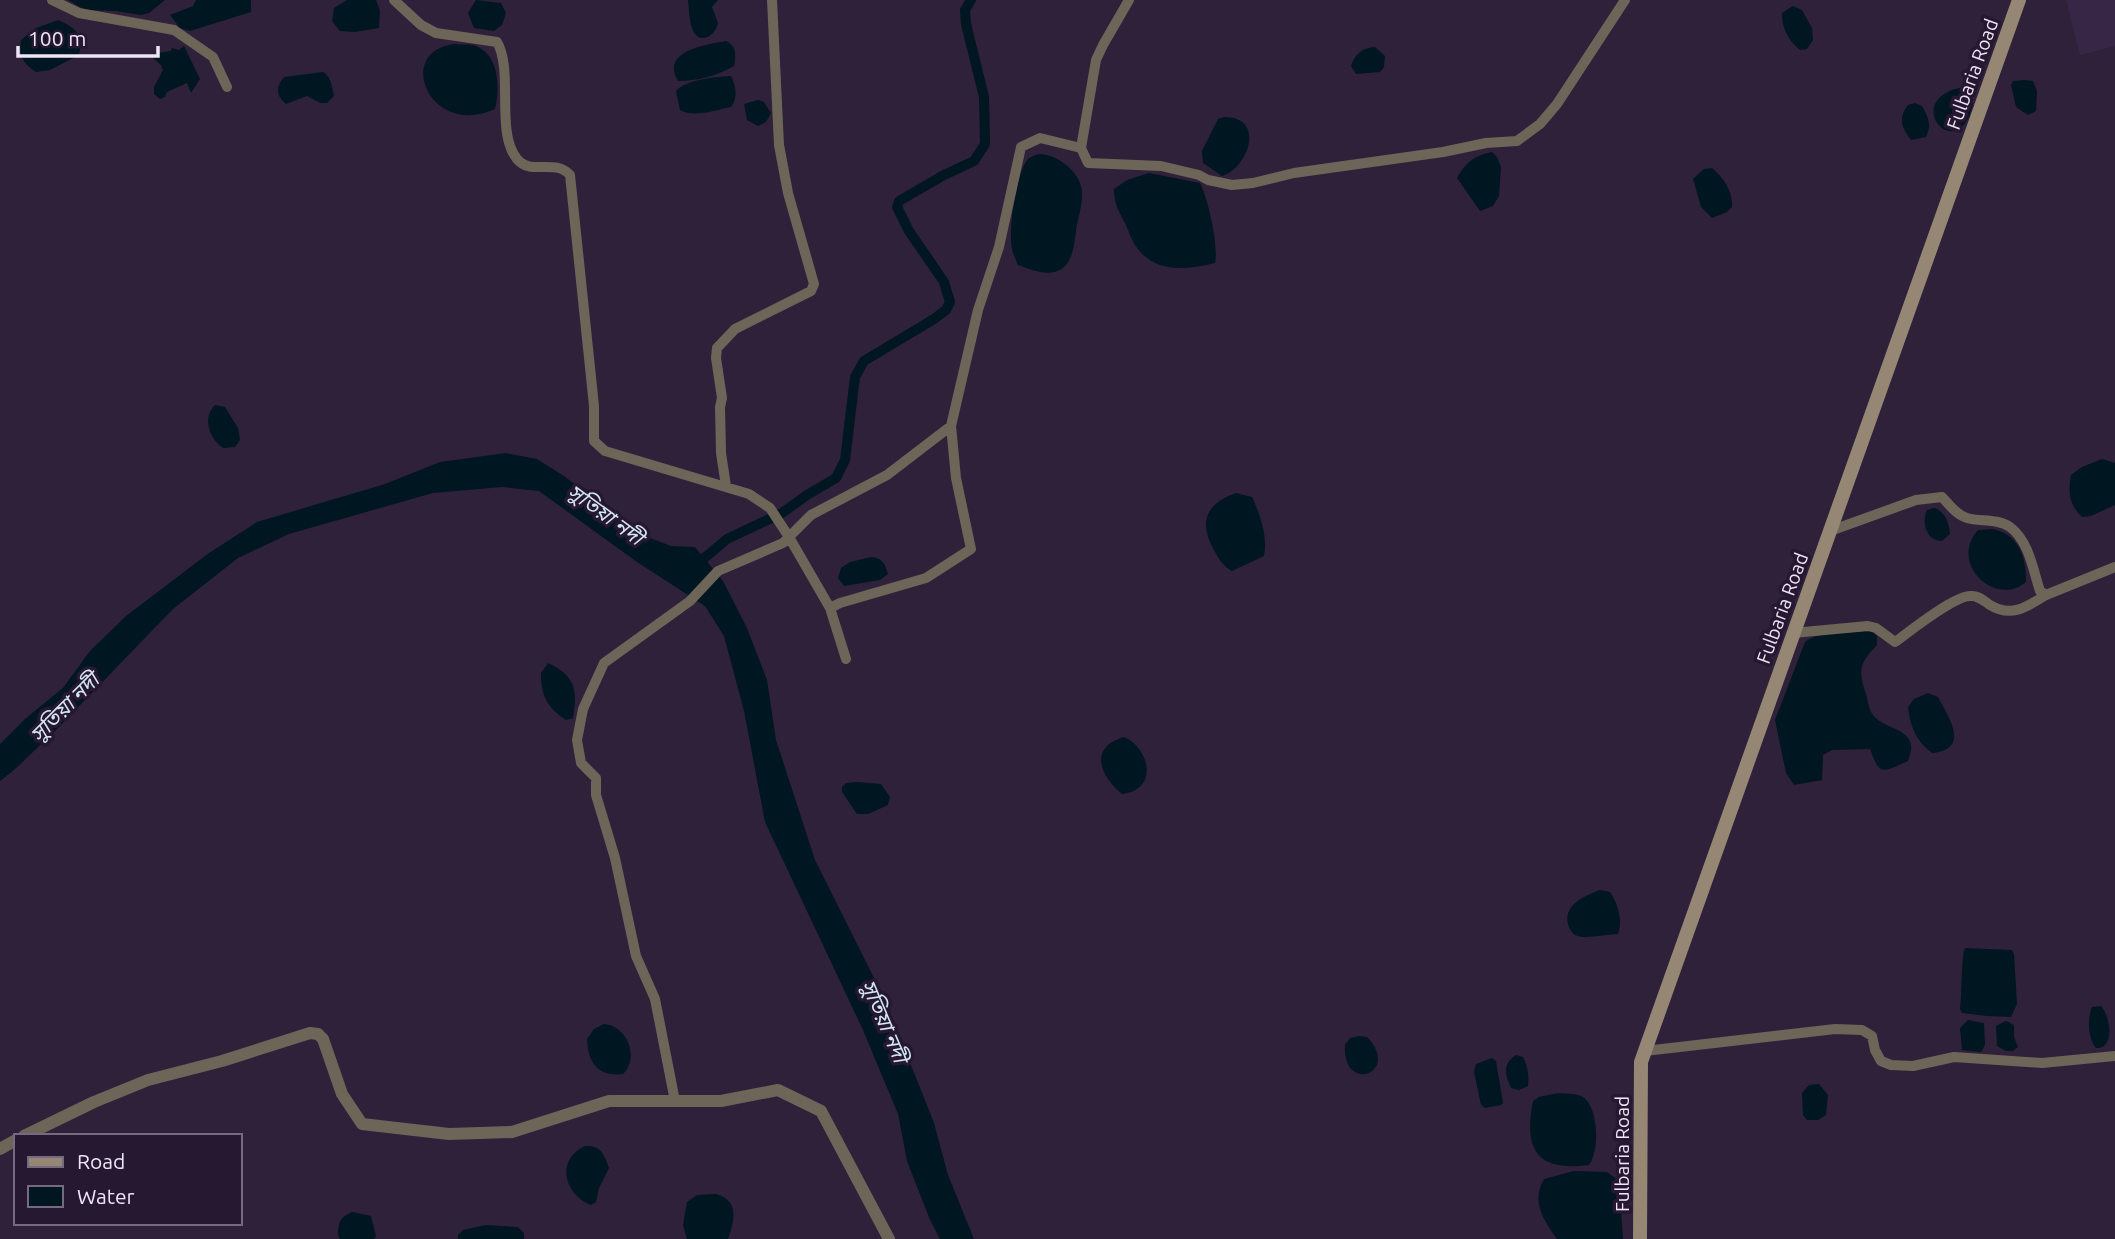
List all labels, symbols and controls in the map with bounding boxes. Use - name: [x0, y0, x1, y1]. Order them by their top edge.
- scale bar: [18, 14, 158, 58]
- street label: Fulbaria Road: [1942, 16, 2002, 132]
- text: 100 m: [28, 26, 86, 50]
- water label: সুতিয়া নদী: [563, 479, 652, 553]
- street label: Fulbaria Road: [1752, 550, 1812, 666]
- water label: সুতিয়া নদী: [25, 665, 107, 747]
- water label: সুতিয়া নদী: [856, 976, 915, 1070]
- street label: Fulbaria Road: [1611, 1096, 1633, 1212]
- legend: [14, 1134, 242, 1225]
- text: Road: [77, 1149, 125, 1173]
- text: Water: [77, 1184, 135, 1208]

